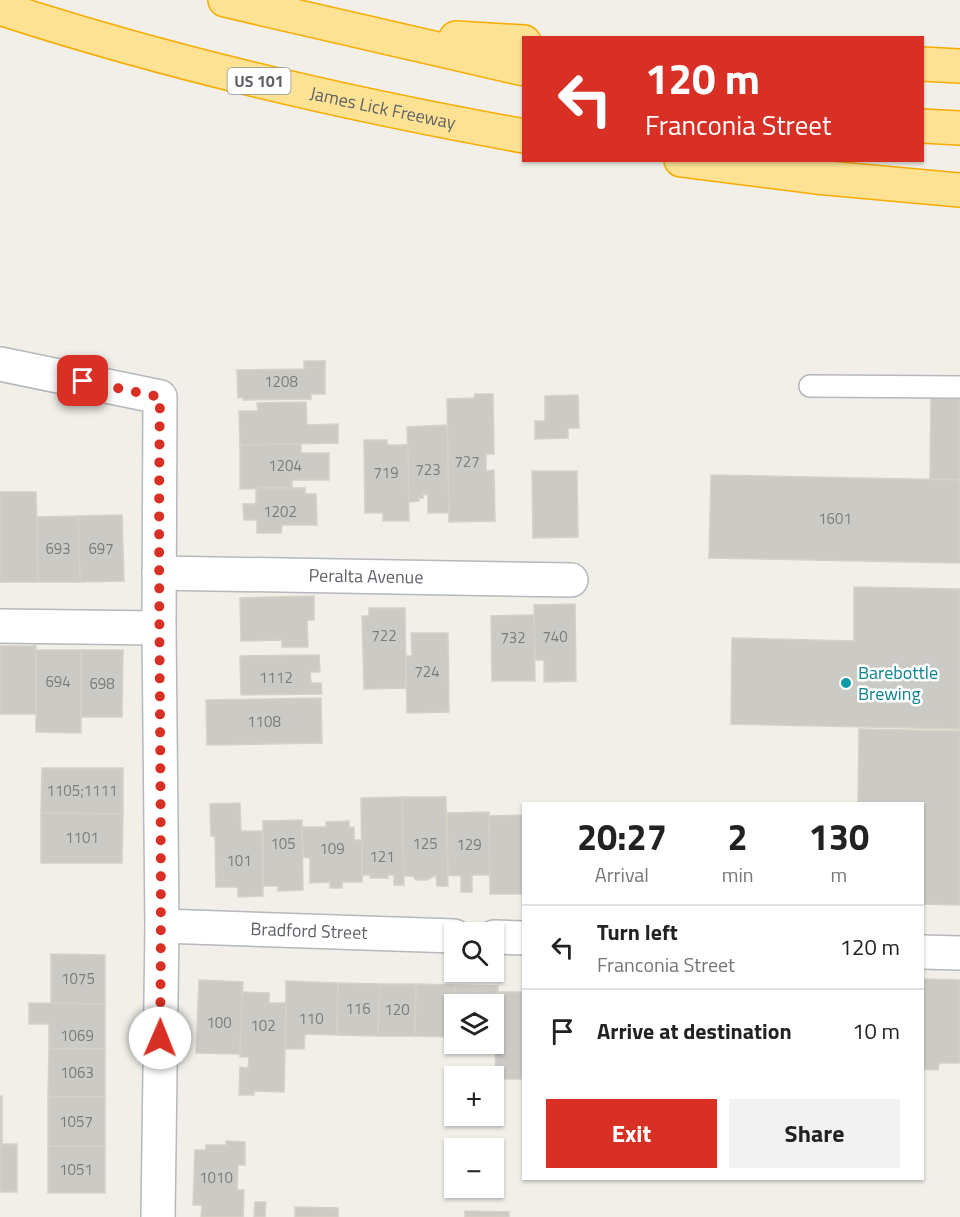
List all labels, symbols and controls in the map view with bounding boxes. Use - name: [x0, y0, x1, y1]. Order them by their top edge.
- text: 120 m: [645, 46, 760, 110]
- icon: left: [546, 60, 624, 138]
- road number: US 101: [228, 68, 290, 94]
- street label: James Lick Freeway: [307, 79, 458, 136]
- text: Franconia Street: [645, 104, 831, 145]
- pin: [57, 355, 108, 406]
- icon: arrive: [66, 364, 99, 397]
- house number: 1208: [264, 370, 298, 393]
- house number: 727: [454, 450, 480, 473]
- house number: 1204: [268, 454, 302, 477]
- house number: 723: [415, 458, 441, 481]
- house number: 719: [373, 461, 399, 484]
- house number: 1202: [263, 500, 297, 523]
- house number: 1601: [818, 507, 852, 530]
- house number: 693: [45, 537, 71, 560]
- house number: 697: [88, 537, 114, 560]
- street label: Peralta Avenue: [308, 562, 424, 590]
- house number: 722: [371, 624, 397, 647]
- house number: 740: [542, 625, 568, 648]
- house number: 732: [500, 626, 526, 649]
- place label: Barebottle Brewing: [858, 659, 938, 707]
- house number: 724: [414, 660, 440, 683]
- house number: 1112: [259, 666, 293, 689]
- house number: 694: [45, 670, 71, 693]
- house number: 698: [89, 672, 115, 695]
- marker: Barebottle Brewing: [839, 676, 853, 690]
- house number: 1108: [247, 710, 281, 733]
- house number: 1105;1111: [47, 779, 117, 802]
- text: 20:27: [577, 809, 667, 864]
- text: 2: [728, 809, 748, 864]
- text: 130: [809, 809, 869, 864]
- house number: 1101: [65, 826, 99, 849]
- house number: 105: [270, 832, 296, 855]
- house number: 125: [412, 832, 438, 855]
- house number: 129: [456, 833, 482, 856]
- house number: 109: [319, 837, 345, 860]
- house number: 121: [369, 845, 395, 868]
- house number: 101: [226, 849, 252, 872]
- text: Arrival: [595, 859, 649, 890]
- text: min: [722, 859, 754, 890]
- text: m: [830, 859, 847, 890]
- street label: Bradford Street: [250, 915, 369, 946]
- text: Turn left: [597, 915, 678, 949]
- map controls: [444, 922, 504, 1198]
- button: search: [444, 922, 504, 982]
- text: 120 m: [840, 930, 900, 964]
- icon: left: [546, 931, 579, 964]
- text: Franconia Street: [597, 949, 735, 980]
- house number: 1075: [61, 967, 95, 990]
- button: layers: [444, 994, 504, 1054]
- house number: 116: [345, 997, 371, 1020]
- house number: 120: [384, 998, 410, 1021]
- position arrow: [128, 1006, 192, 1070]
- house number: 110: [298, 1007, 324, 1030]
- house number: 100: [206, 1011, 232, 1034]
- house number: 102: [250, 1014, 276, 1037]
- text: Arrive at destination: [597, 1014, 792, 1048]
- text: 10 m: [852, 1014, 900, 1048]
- icon: arrive: [546, 1015, 579, 1048]
- house number: 1069: [60, 1024, 94, 1047]
- house number: 1063: [60, 1061, 94, 1084]
- button: +: [444, 1066, 504, 1126]
- button: Exit: [546, 1099, 717, 1168]
- button: Share: [729, 1099, 900, 1168]
- house number: 1057: [59, 1110, 93, 1133]
- button: −: [444, 1138, 504, 1198]
- house number: 1051: [59, 1158, 93, 1181]
- house number: 1010: [199, 1166, 233, 1189]

